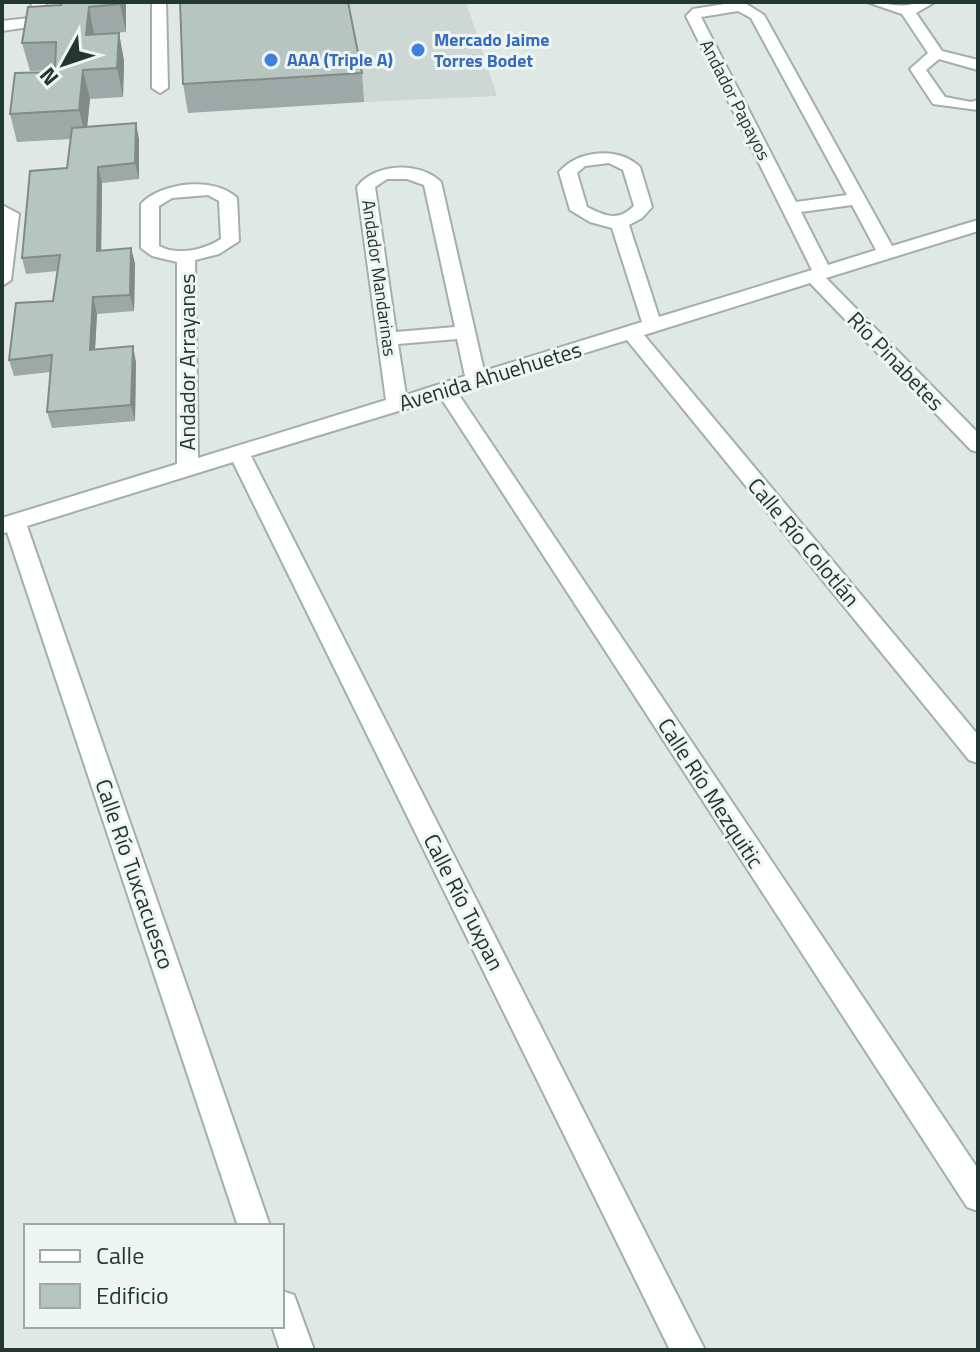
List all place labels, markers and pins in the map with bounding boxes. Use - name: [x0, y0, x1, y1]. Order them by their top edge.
- place label: Mercado Jaime Torres Bodet: [434, 26, 549, 74]
- marker: Mercado Jaime Torres Bodet: [409, 41, 427, 59]
- place label: AAA (Triple A): [287, 46, 393, 73]
- marker: AAA (Triple A): [262, 51, 280, 69]

